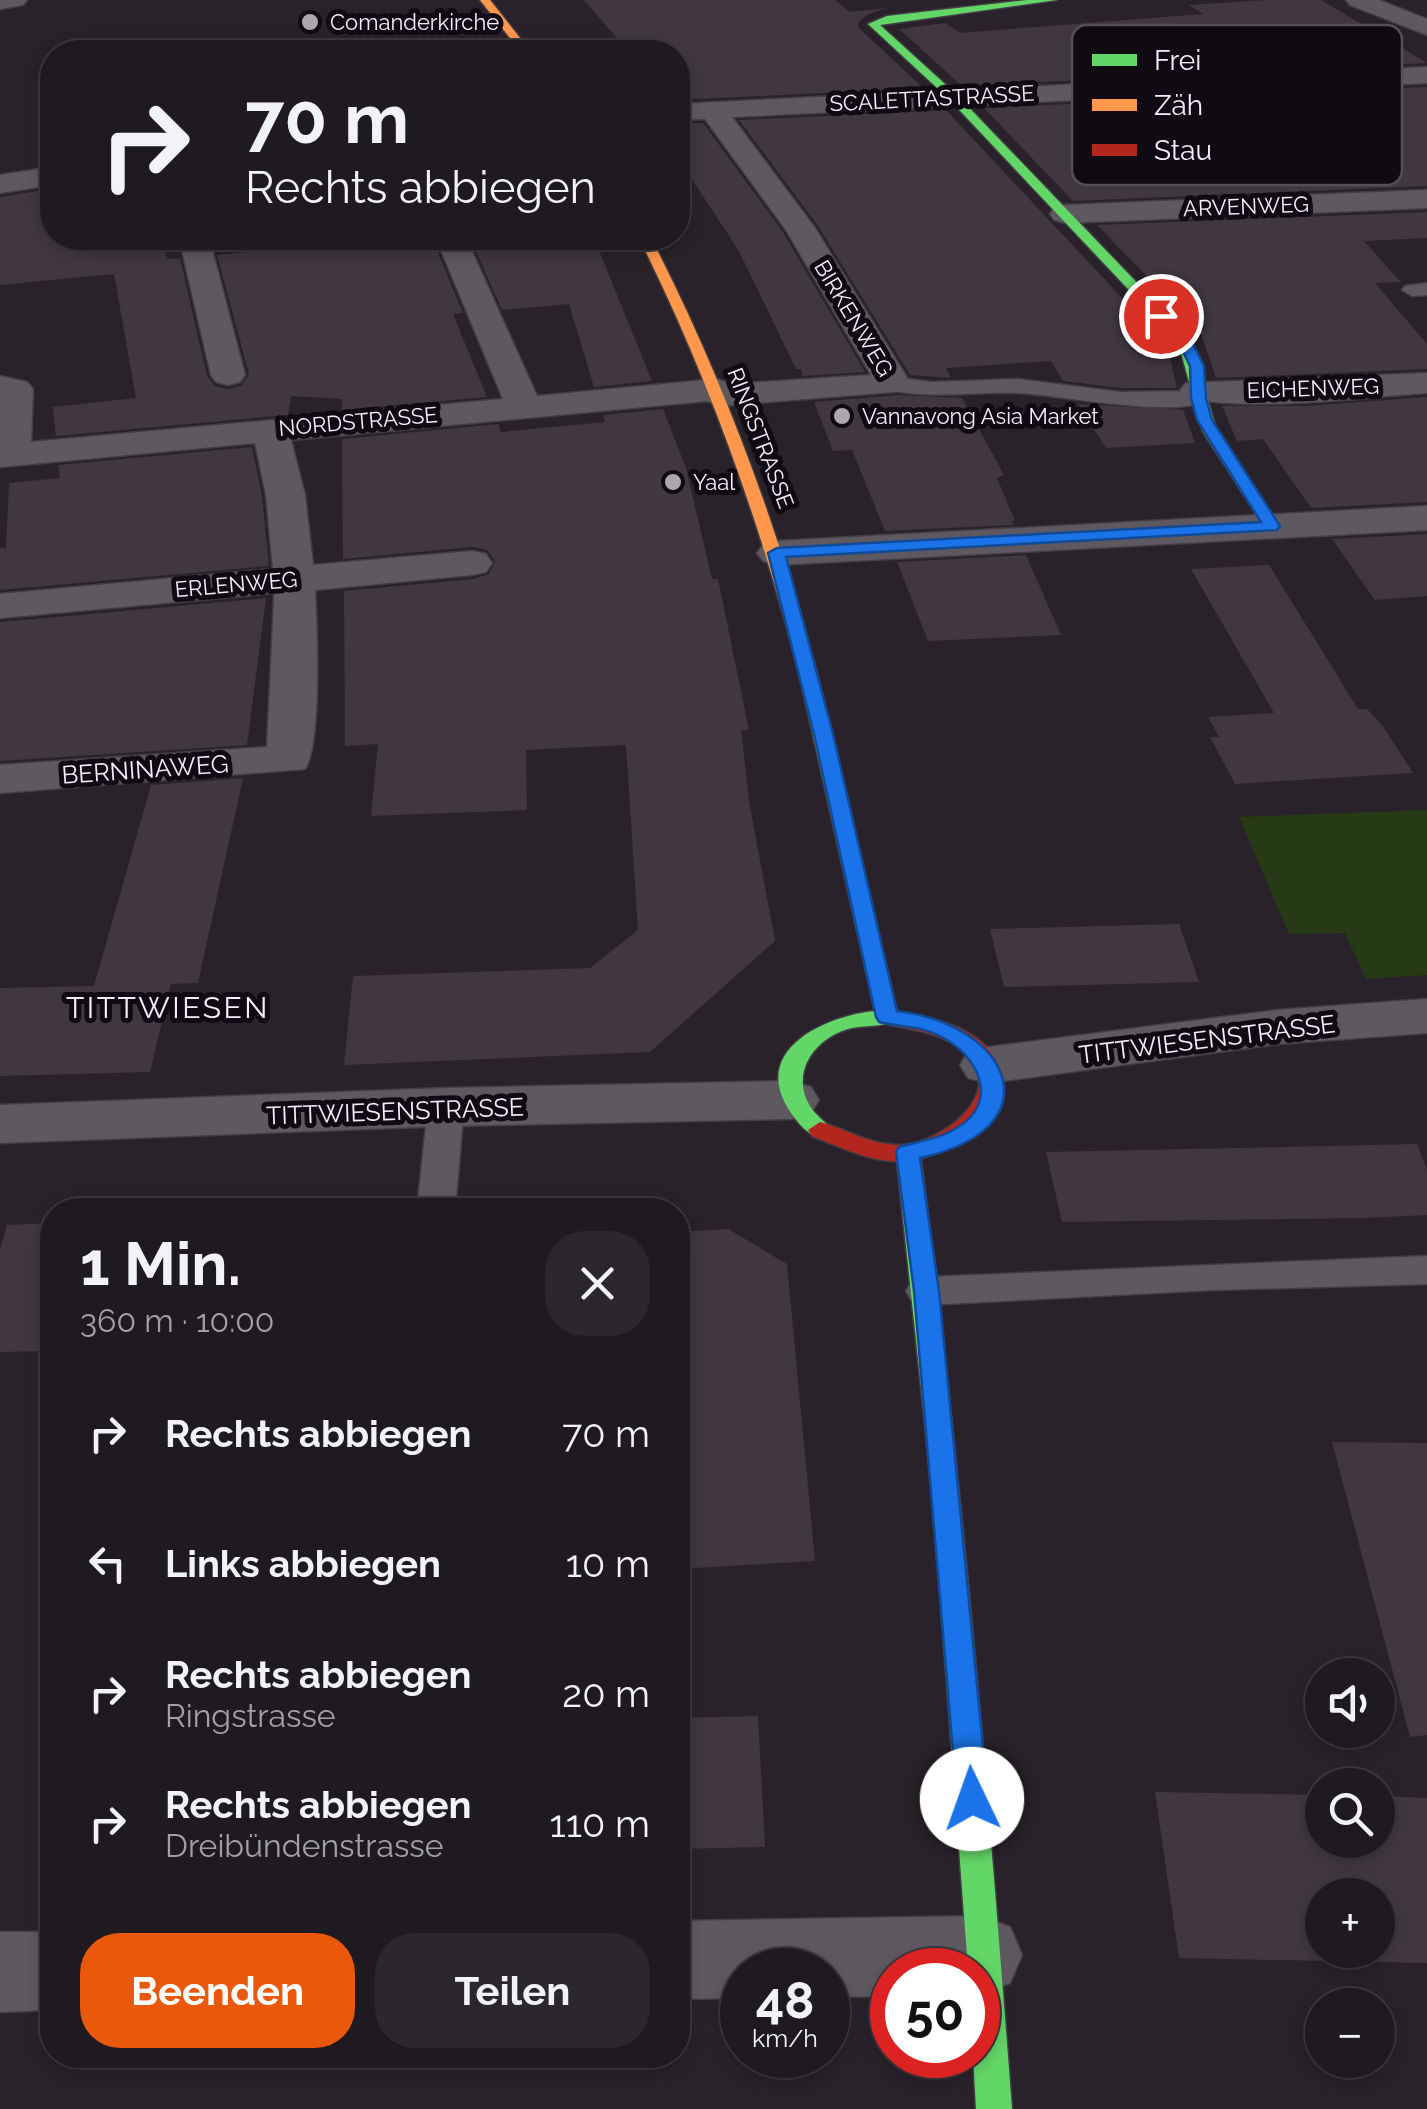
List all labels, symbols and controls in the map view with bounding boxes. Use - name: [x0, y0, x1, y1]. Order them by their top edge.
- place label: Comanderkirche: [330, 9, 499, 35]
- marker: Comanderkirche: [299, 11, 321, 33]
- legend: [1072, 25, 1402, 185]
- text: Frei: [1154, 44, 1201, 77]
- text: 70 m: [245, 77, 409, 159]
- icon: right: [80, 80, 210, 210]
- street label: SCALETTASTRASSE: [829, 80, 1035, 116]
- text: Zäh: [1154, 89, 1203, 122]
- text: Stau: [1154, 134, 1212, 167]
- text: Rechts abbiegen: [245, 161, 596, 214]
- street label: ARVENWEG: [1183, 191, 1309, 221]
- street label: BIRKENWEG: [809, 255, 899, 381]
- pin: [1119, 274, 1204, 359]
- icon: arrive: [1134, 289, 1189, 344]
- street label: RINGSTRASSE: [722, 364, 800, 512]
- street label: EICHENWEG: [1246, 373, 1380, 403]
- street label: NORDSTRASSE: [277, 401, 439, 441]
- place label: Vannavong Asia Market: [862, 403, 1099, 429]
- marker: Vannavong Asia Market: [831, 405, 853, 427]
- place label: Yaal: [693, 469, 735, 495]
- marker: Yaal: [662, 471, 684, 493]
- street label: ERLENWEG: [174, 566, 298, 602]
- street label: BERNINAWEG: [60, 748, 230, 790]
- district label: TITTWIESEN: [66, 990, 270, 1025]
- street label: TITTWIESENSTRASSE: [1077, 1008, 1337, 1070]
- street label: TITTWIESENSTRASSE: [266, 1092, 524, 1130]
- text: 1 Min.: [80, 1229, 241, 1299]
- button: close: [545, 1231, 650, 1336]
- text: 360 m · 10:00: [80, 1302, 274, 1339]
- icon: right: [80, 1406, 135, 1461]
- text: Rechts abbiegen: [165, 1411, 471, 1456]
- text: 70 m: [562, 1411, 650, 1456]
- icon: left: [80, 1536, 135, 1591]
- text: Links abbiegen: [165, 1541, 441, 1586]
- text: 10 m: [566, 1541, 650, 1586]
- text: Rechts abbiegen: [165, 1652, 471, 1697]
- map controls: [1305, 1658, 1395, 2078]
- button: sound: [1305, 1658, 1395, 1748]
- icon: right: [80, 1666, 135, 1721]
- text: 20 m: [562, 1671, 650, 1716]
- text: Ringstrasse: [165, 1697, 336, 1734]
- position arrow: [920, 1747, 1024, 1851]
- button: search: [1305, 1768, 1395, 1858]
- text: Rechts abbiegen: [165, 1782, 471, 1827]
- icon: right: [80, 1796, 135, 1851]
- text: 110 m: [550, 1801, 650, 1846]
- text: Dreibündenstrasse: [165, 1827, 444, 1864]
- button: +: [1305, 1878, 1395, 1968]
- button: Beenden: [80, 1933, 355, 2048]
- button: Teilen: [375, 1933, 650, 2048]
- speed limit sign: 50: [870, 1948, 1000, 2078]
- text: 48: [756, 1971, 814, 2030]
- button: −: [1305, 1988, 1395, 2078]
- text: km/h: [752, 2023, 818, 2053]

